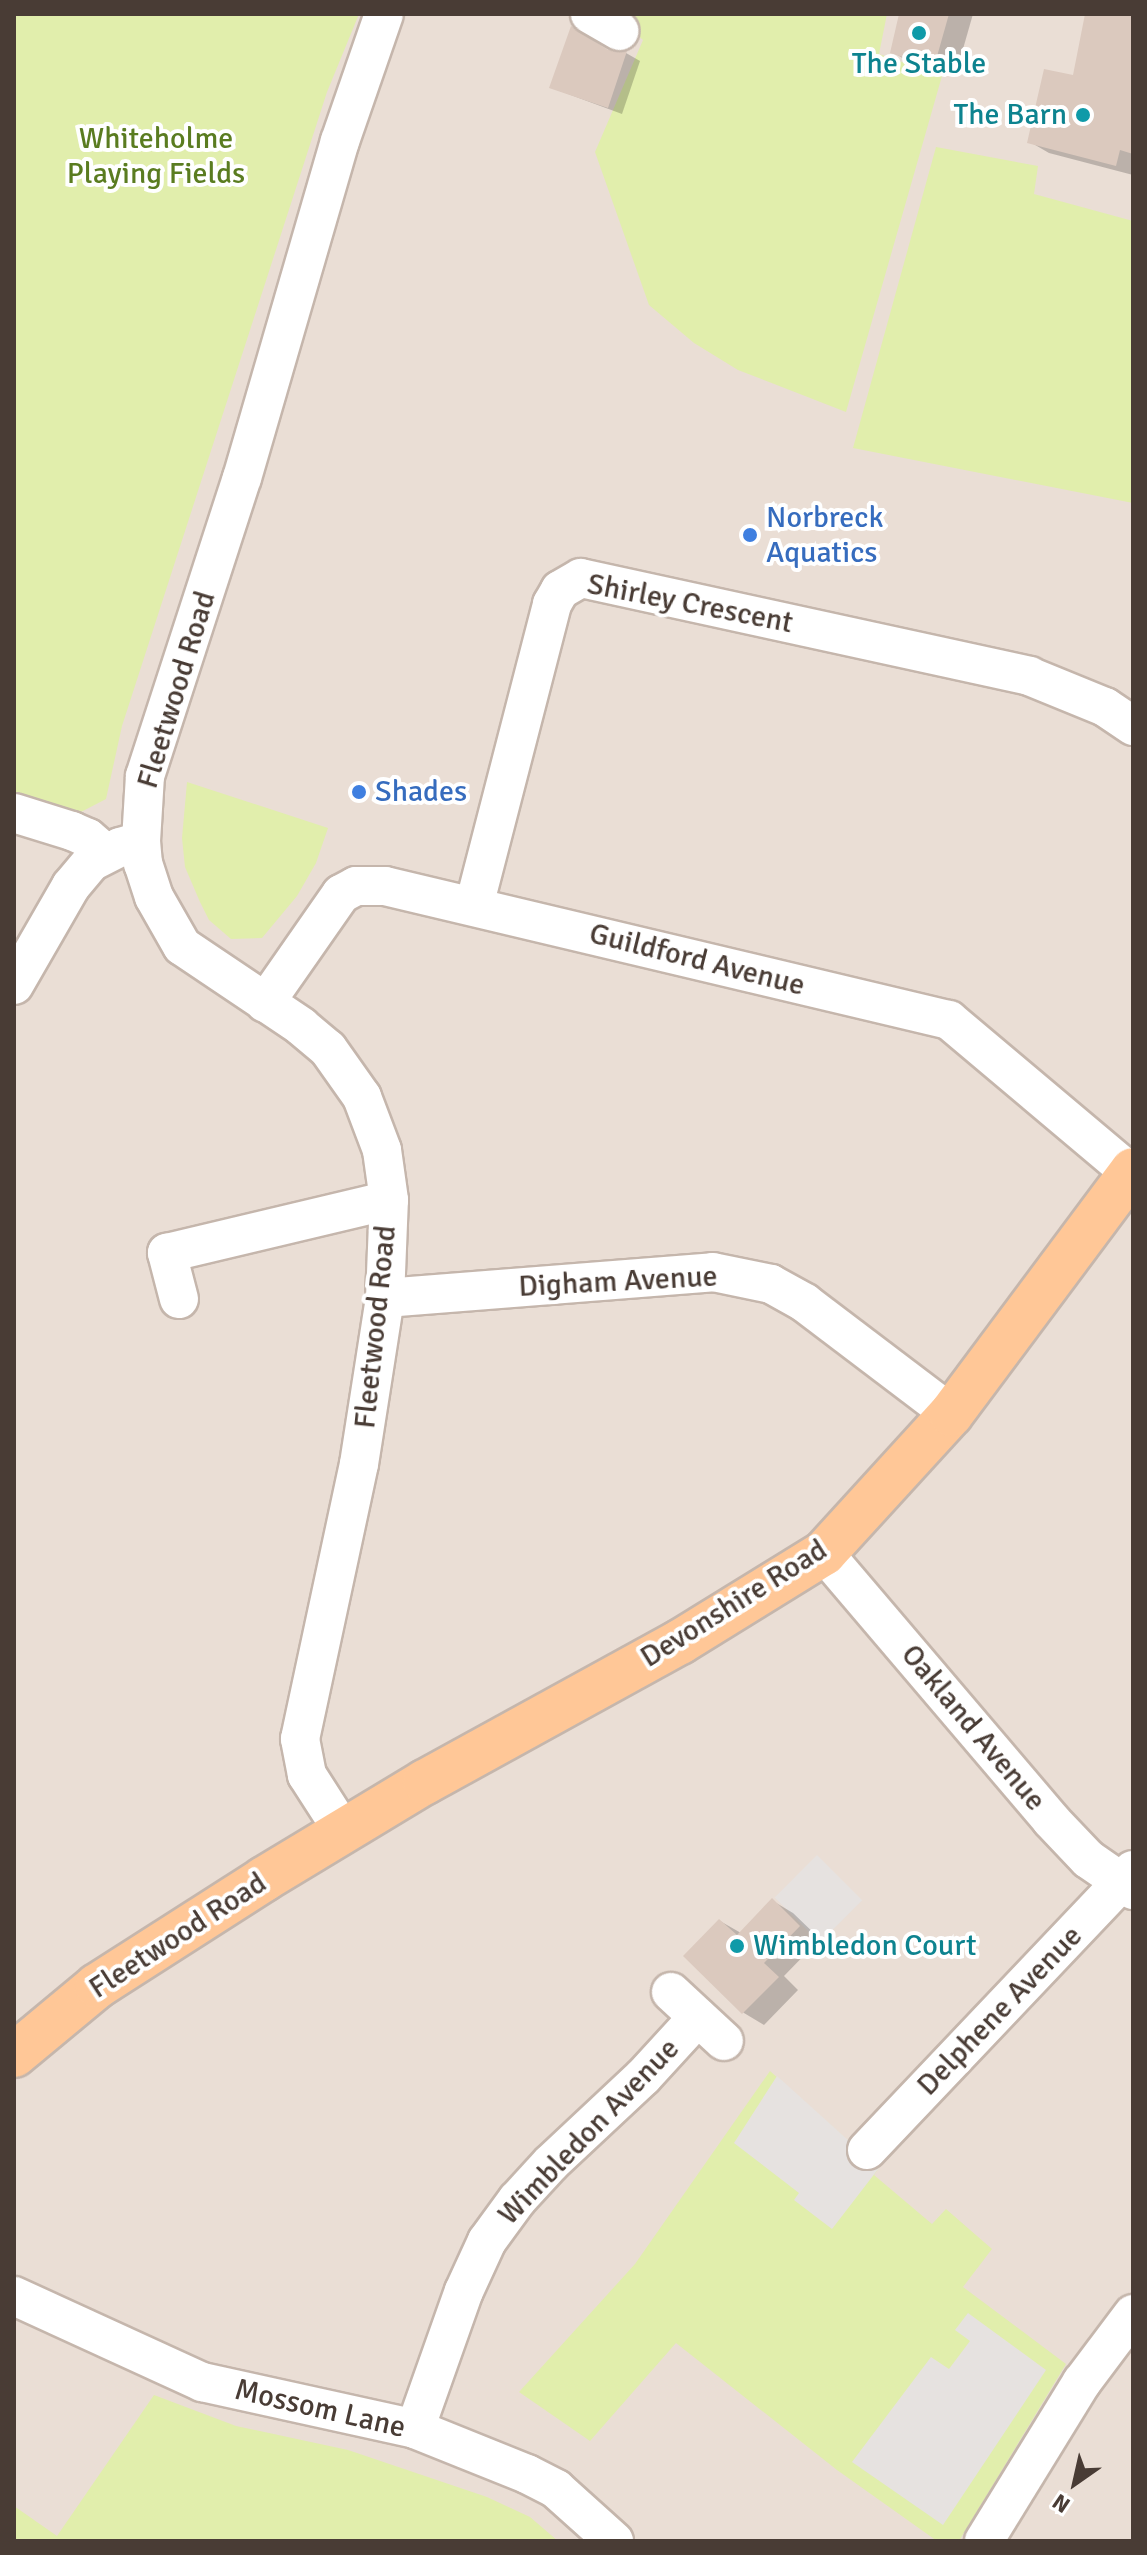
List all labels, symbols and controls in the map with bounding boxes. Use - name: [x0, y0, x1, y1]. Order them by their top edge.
- marker: The Stable: [910, 24, 928, 42]
- place label: The Stable: [852, 46, 986, 82]
- place label: The Barn: [954, 97, 1067, 133]
- marker: The Barn: [1074, 106, 1092, 124]
- park label: Whiteholme Playing Fields: [67, 121, 245, 192]
- place label: Norbreck Aquatics: [766, 500, 884, 570]
- marker: Norbreck Aquatics: [741, 526, 759, 544]
- street label: Shirley Crescent: [584, 566, 796, 642]
- street label: Fleetwood Road: [130, 587, 224, 793]
- place label: Shades: [375, 774, 467, 810]
- marker: Shades: [350, 783, 368, 801]
- street label: Guildford Avenue: [586, 916, 808, 1004]
- street label: Fleetwood Road: [347, 1224, 405, 1430]
- street label: Digham Avenue: [518, 1259, 718, 1305]
- street label: Devonshire Road: [634, 1532, 834, 1676]
- street label: Oakland Avenue: [893, 1638, 1053, 1818]
- street label: Fleetwood Road: [83, 1865, 273, 2007]
- street label: Delphene Avenue: [910, 1919, 1090, 2103]
- place label: Wimbledon Court: [753, 1928, 976, 1964]
- marker: Wimbledon Court: [728, 1937, 746, 1955]
- street label: Wimbledon Avenue: [491, 2031, 687, 2233]
- street label: Mossom Lane: [231, 2372, 409, 2446]
- north arrow: [1035, 2443, 1115, 2523]
- text: N: [1047, 2488, 1075, 2519]

